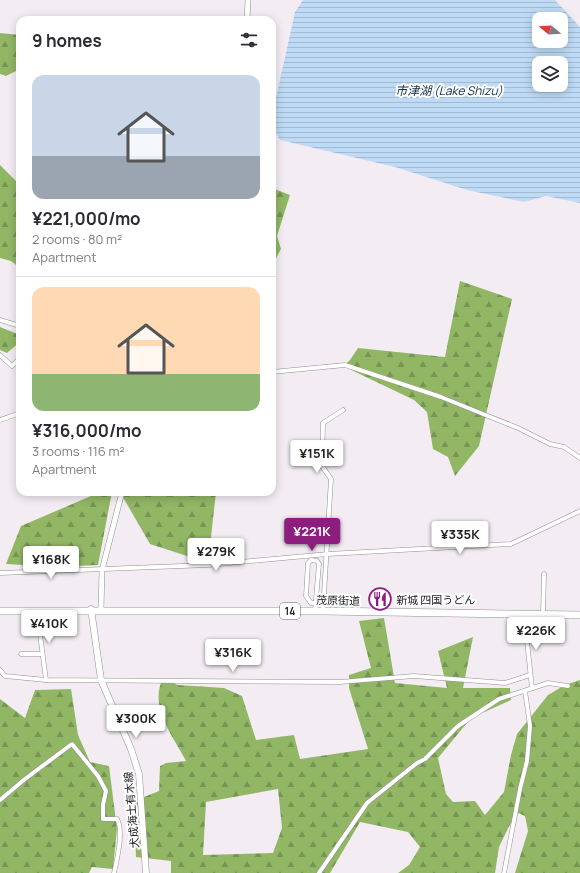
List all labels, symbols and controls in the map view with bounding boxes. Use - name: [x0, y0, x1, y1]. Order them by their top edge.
- north arrow: [532, 12, 568, 48]
- map controls: [532, 12, 568, 92]
- text: 9 homes: [32, 29, 102, 52]
- icon: filters: [238, 29, 260, 51]
- button: layers: [532, 56, 568, 92]
- water label: 市津湖 (Lake Shizu): [395, 82, 503, 99]
- icon: home: [110, 101, 182, 173]
- text: ¥221,000/mo: [32, 207, 141, 230]
- text: 2 rooms · 80 m²: [32, 230, 122, 248]
- text: Apartment: [32, 248, 96, 266]
- icon: home: [110, 313, 182, 385]
- text: ¥316,000/mo: [32, 419, 142, 442]
- pin: ¥151K: [289, 440, 345, 474]
- text: 3 rooms · 116 m²: [32, 442, 125, 460]
- text: ¥151K: [299, 444, 335, 462]
- text: Apartment: [32, 460, 96, 478]
- pin: ¥221K: [284, 518, 340, 552]
- pin: ¥335K: [432, 521, 488, 555]
- text: ¥221K: [293, 522, 331, 540]
- text: ¥335K: [440, 525, 480, 543]
- pin: ¥279K: [188, 538, 244, 572]
- text: ¥279K: [196, 542, 236, 560]
- pin: ¥168K: [23, 546, 79, 580]
- text: ¥168K: [32, 550, 70, 568]
- restaurant icon: 新城 四国うどん: [367, 586, 393, 612]
- street label: 茂原街道: [316, 592, 360, 608]
- place label: 新城 四国うどん: [396, 592, 475, 607]
- road number: 14: [280, 603, 300, 619]
- pin: ¥410K: [21, 610, 77, 644]
- text: ¥410K: [30, 614, 68, 632]
- pin: ¥226K: [508, 617, 564, 651]
- text: ¥226K: [516, 621, 556, 639]
- pin: ¥316K: [205, 639, 261, 673]
- text: ¥316K: [214, 643, 252, 661]
- pin: ¥300K: [108, 705, 164, 739]
- text: ¥300K: [115, 709, 157, 727]
- street label: 犬成海士有木線: [120, 771, 142, 849]

